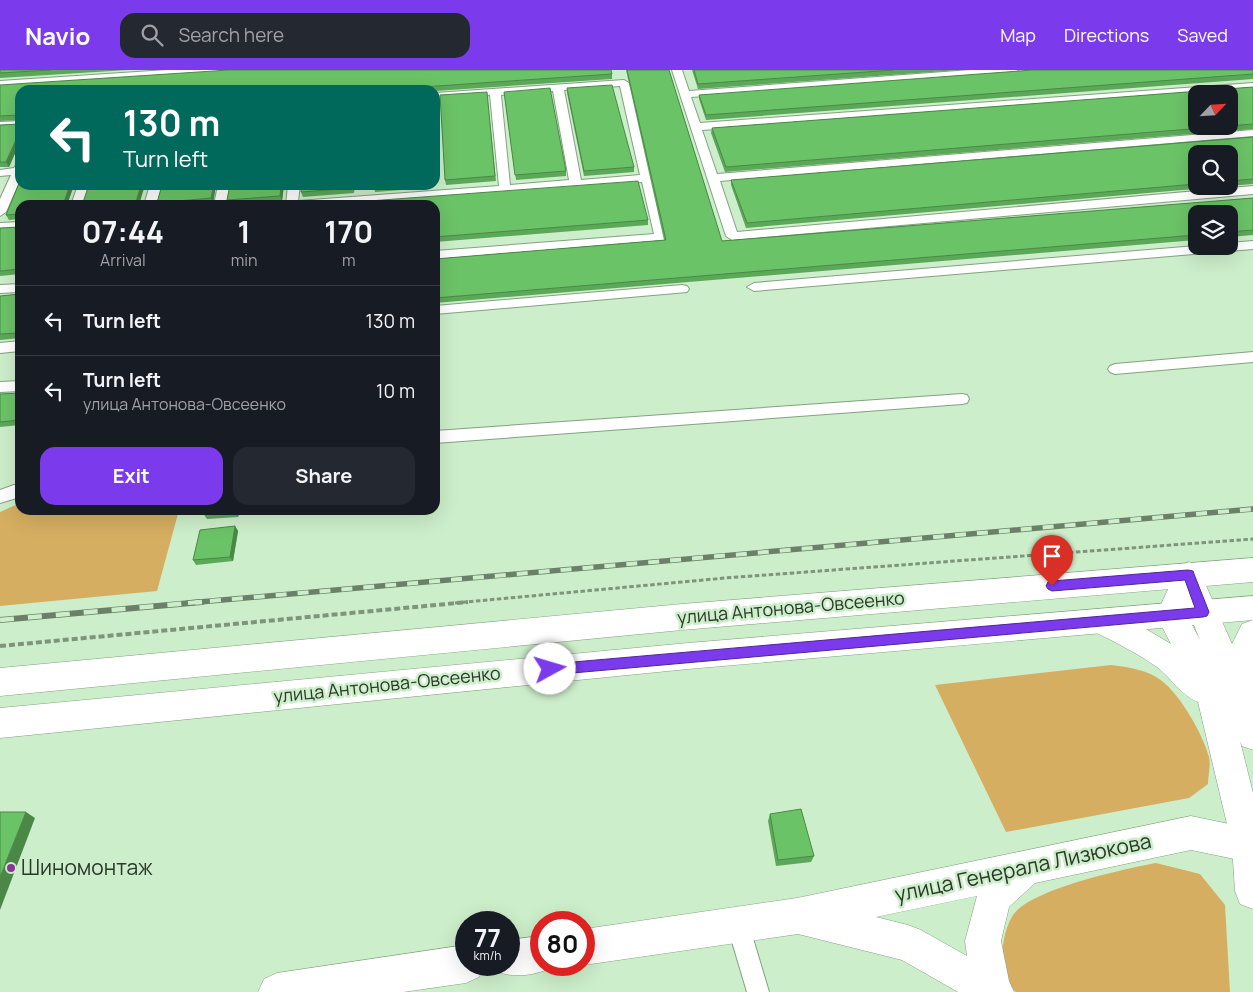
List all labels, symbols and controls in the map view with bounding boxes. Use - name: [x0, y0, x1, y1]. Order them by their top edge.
- search box: [120, 13, 470, 58]
- text: Navio: [25, 19, 90, 52]
- icon: search: [138, 21, 166, 49]
- text: Search here: [178, 22, 284, 48]
- text: Map: [1000, 23, 1036, 47]
- text: Directions: [1064, 23, 1149, 47]
- text: Saved: [1177, 23, 1228, 47]
- north arrow: [1188, 85, 1238, 135]
- map controls: [1188, 85, 1238, 255]
- text: 130 m: [123, 99, 220, 147]
- icon: left: [40, 105, 105, 170]
- text: Turn left: [123, 144, 208, 174]
- button: search: [1188, 145, 1238, 195]
- button: layers: [1188, 205, 1238, 255]
- text: 07:44: [82, 211, 164, 252]
- text: 1: [238, 211, 251, 252]
- text: 170: [324, 211, 373, 252]
- text: Arrival: [100, 249, 146, 271]
- text: min: [231, 249, 258, 271]
- text: m: [342, 249, 356, 271]
- icon: left: [40, 307, 68, 335]
- text: Turn left: [83, 308, 161, 334]
- text: 130 m: [366, 308, 415, 334]
- text: Turn left: [83, 367, 161, 393]
- icon: left: [40, 377, 68, 405]
- text: 10 m: [376, 378, 415, 404]
- text: улица Антонова-Овсеенко: [83, 393, 286, 415]
- button: Exit: [40, 447, 223, 505]
- button: Share: [233, 447, 415, 505]
- pin: [1031, 535, 1073, 586]
- icon: arrive: [1038, 542, 1066, 570]
- street label: улица Антонова-Овсеенко: [676, 585, 906, 629]
- position arrow: [523, 642, 575, 694]
- street label: улица Антонова-Овсеенко: [272, 660, 502, 708]
- street label: улица Генерала Лизюкова: [892, 826, 1154, 908]
- place label: Шиномонтаж: [21, 853, 153, 881]
- marker: Шиномонтаж: [5, 862, 17, 874]
- speed limit sign: 80: [530, 911, 595, 976]
- text: 77: [474, 920, 501, 955]
- text: km/h: [474, 947, 501, 964]

